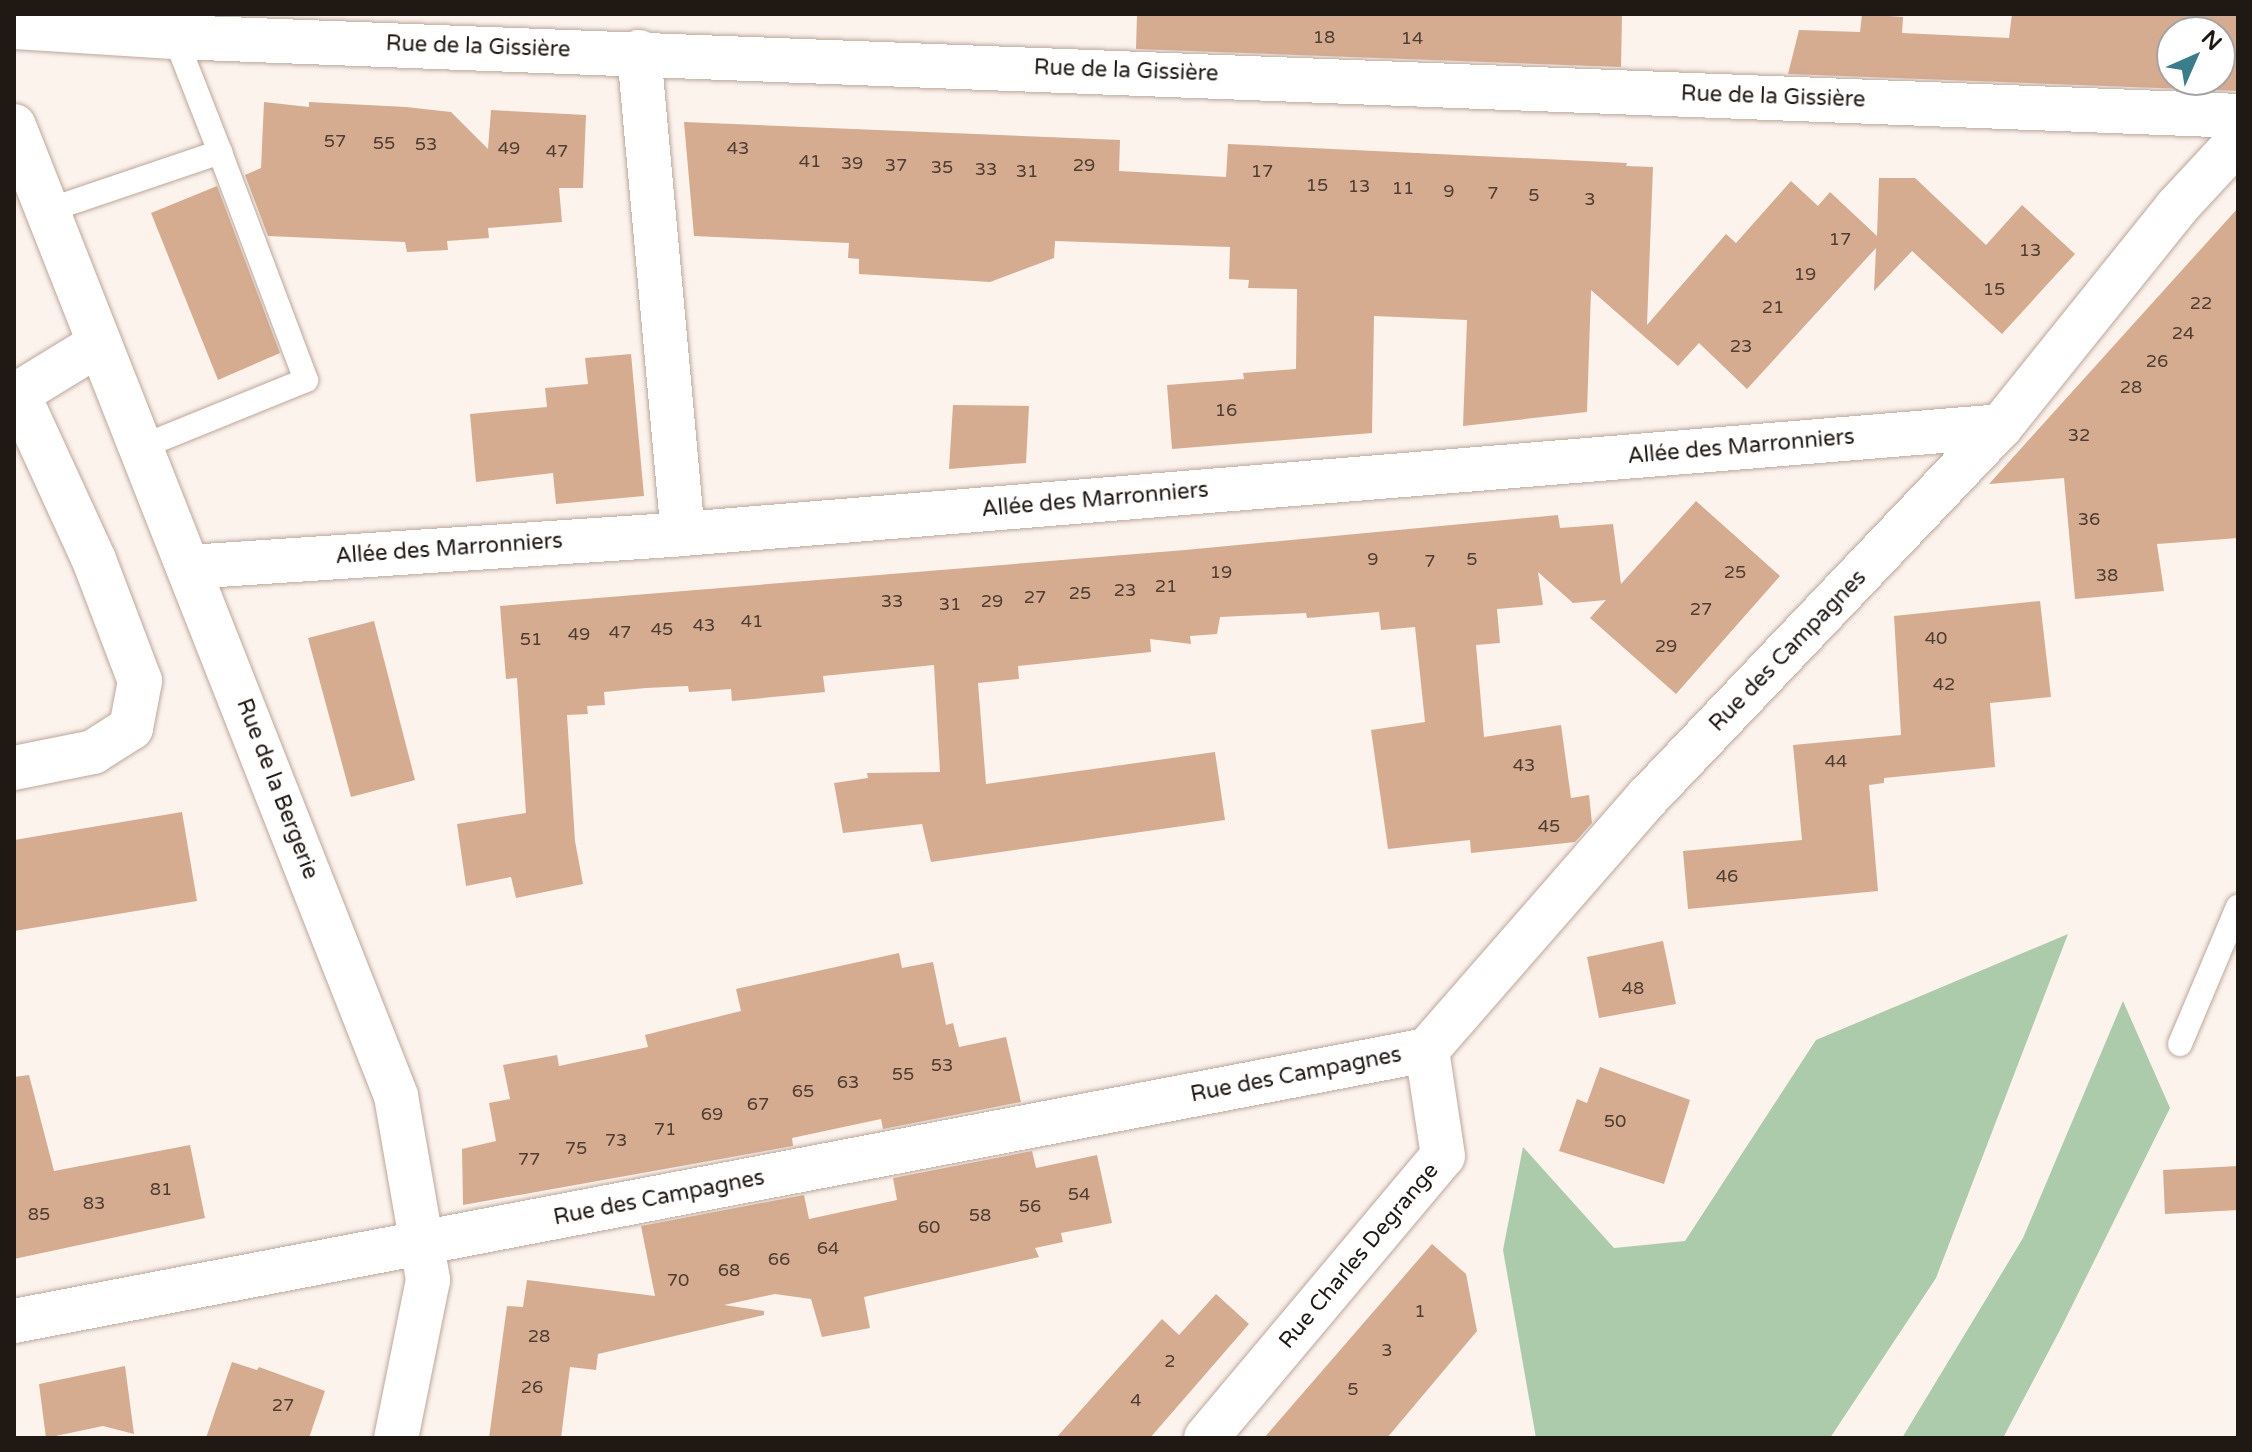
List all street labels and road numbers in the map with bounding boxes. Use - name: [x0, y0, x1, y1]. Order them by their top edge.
- street label: Rue de la Gissière: [385, 31, 571, 63]
- street label: Rue de la Gissière: [1033, 55, 1219, 87]
- street label: Rue de la Gissière: [1680, 81, 1866, 113]
- street label: Allée des Marronniers: [1626, 424, 1856, 470]
- street label: Allée des Marronniers: [980, 477, 1210, 523]
- street label: Allée des Marronniers: [335, 528, 563, 570]
- street label: Rue des Campagnes: [1704, 565, 1872, 737]
- street label: Rue de la Bergerie: [230, 695, 324, 883]
- street label: Rue des Campagnes: [1188, 1042, 1404, 1108]
- street label: Rue Charles Degrange: [1274, 1158, 1444, 1354]
- street label: Rue des Campagnes: [551, 1165, 767, 1231]

